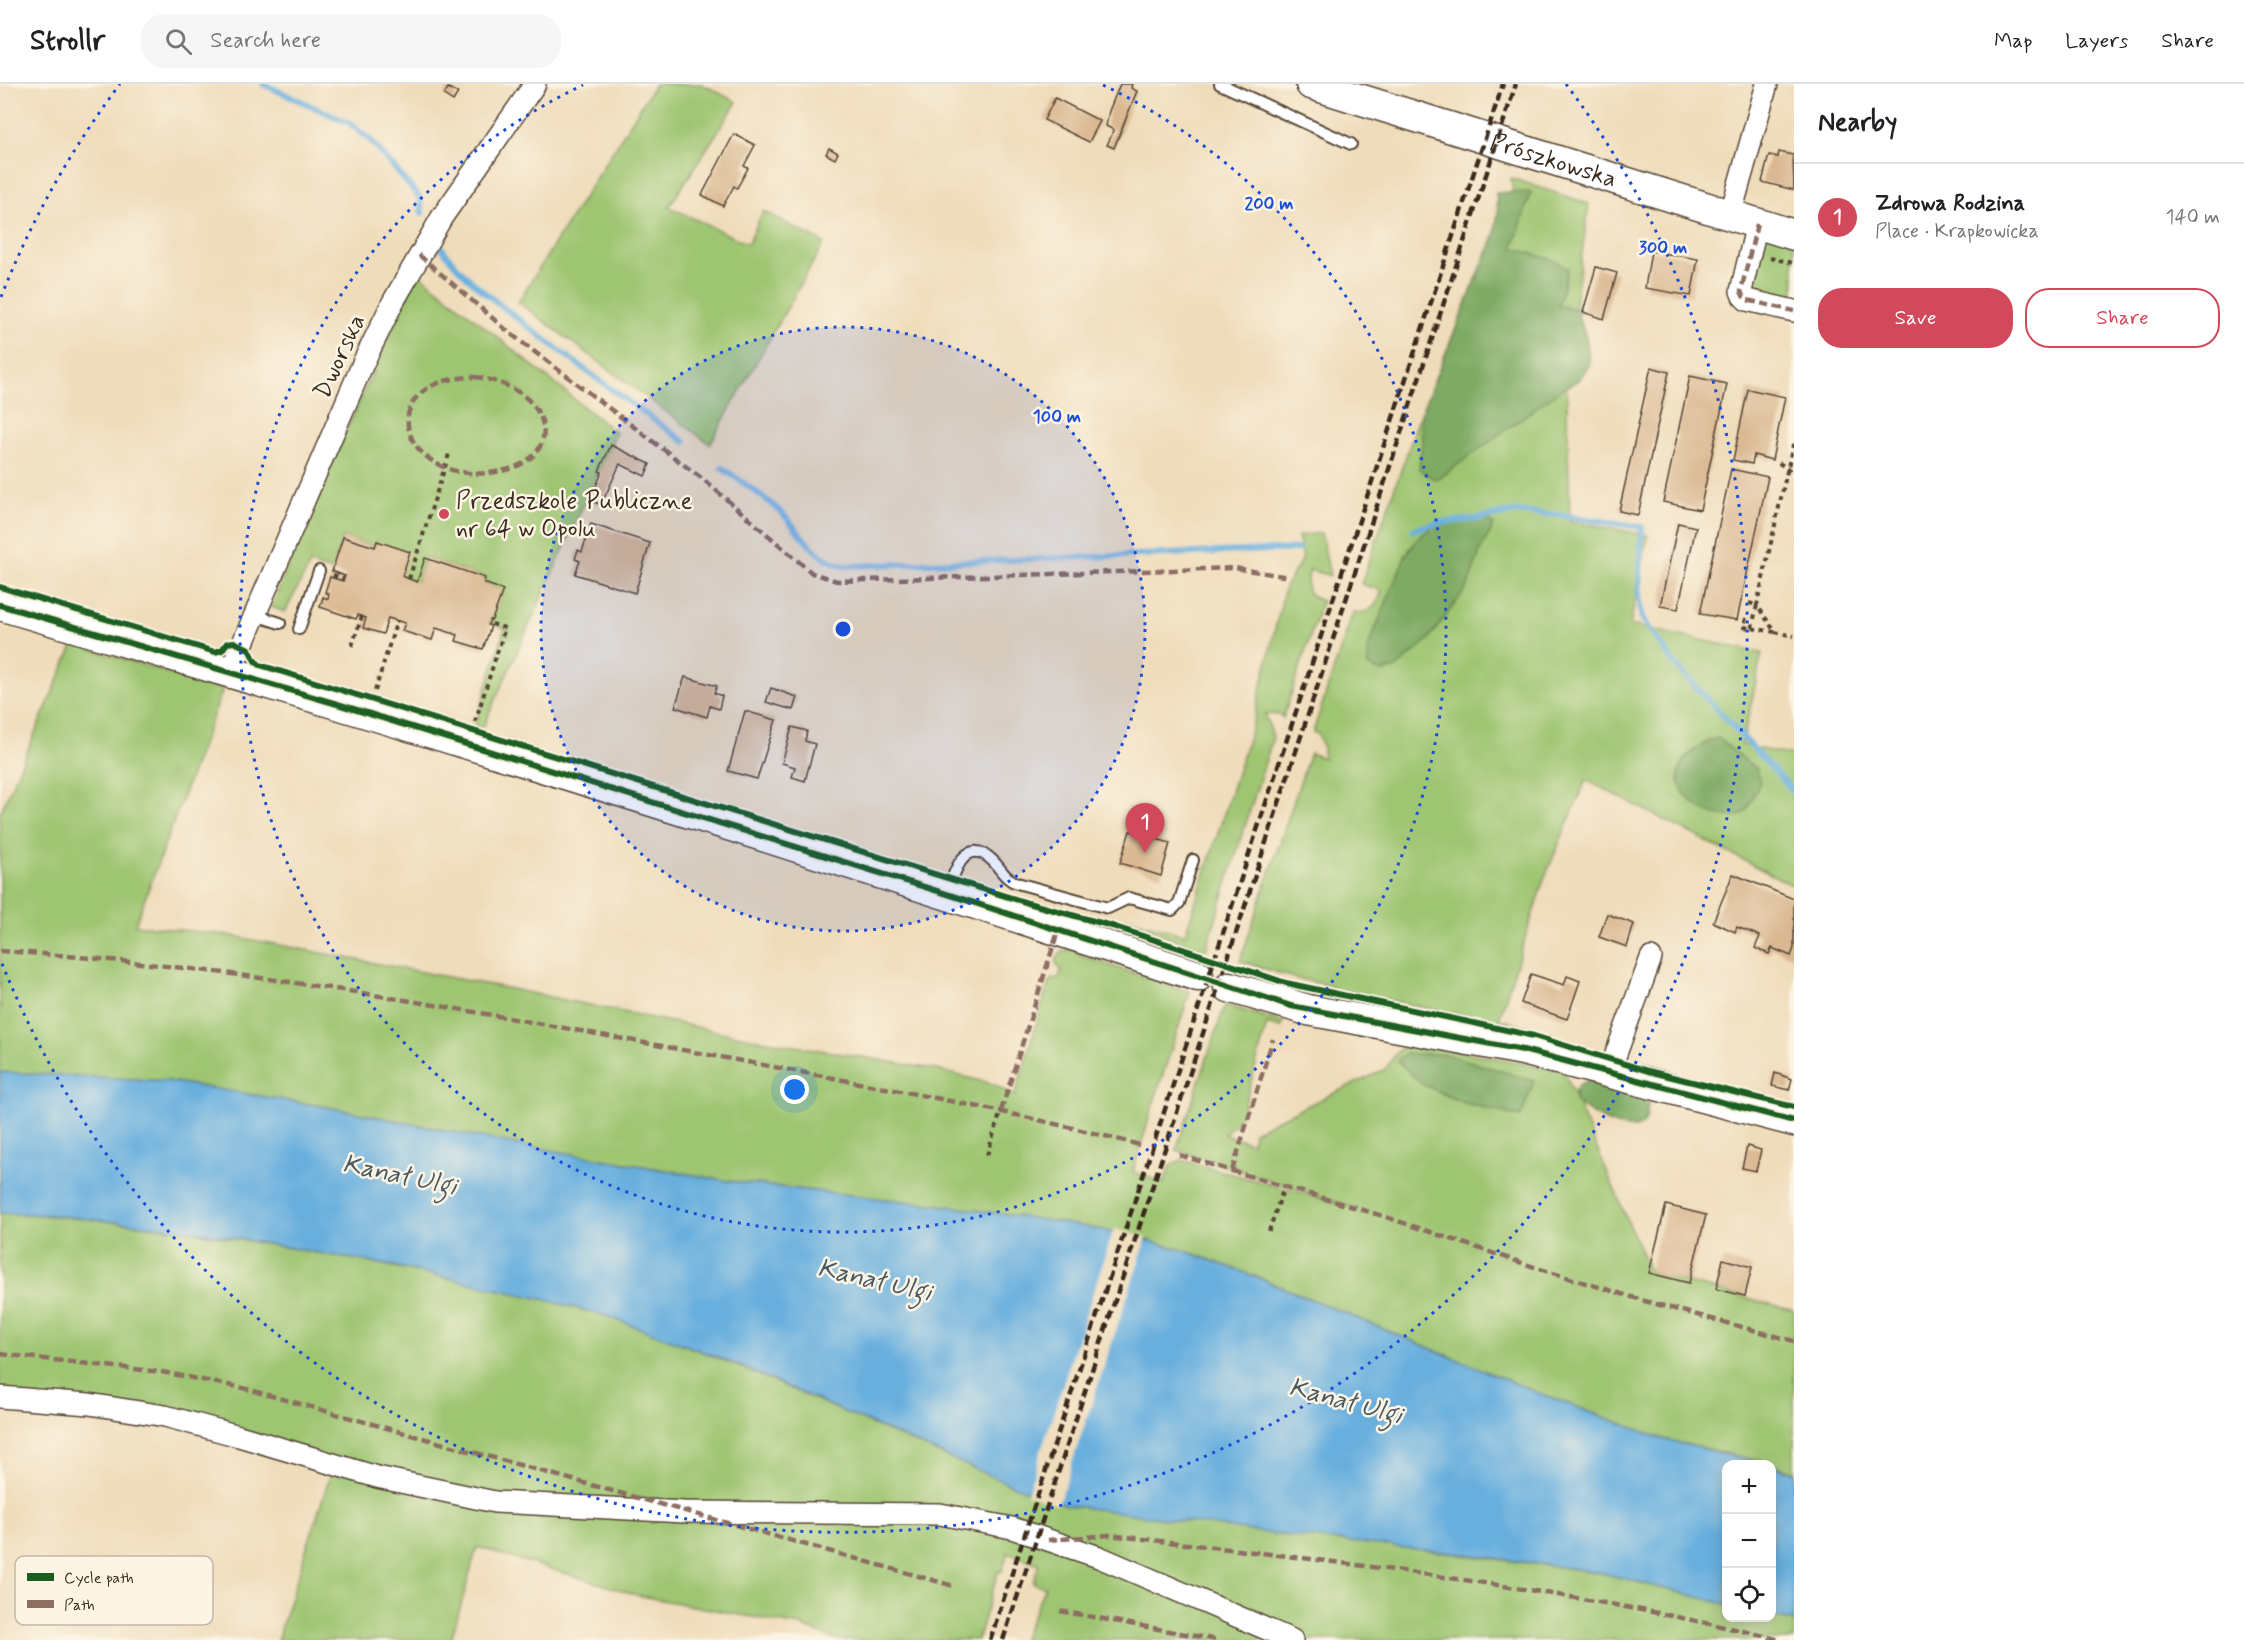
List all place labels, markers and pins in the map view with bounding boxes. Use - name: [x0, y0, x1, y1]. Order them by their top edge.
- place label: Przedszkole Publiczne nr 64 w Opolu: [456, 486, 693, 545]
- marker: Przedszkole Publiczne nr 64 w Opolu: [437, 507, 451, 521]
- centre of rings: [833, 619, 853, 639]
- pin: 1: [1126, 804, 1164, 853]

